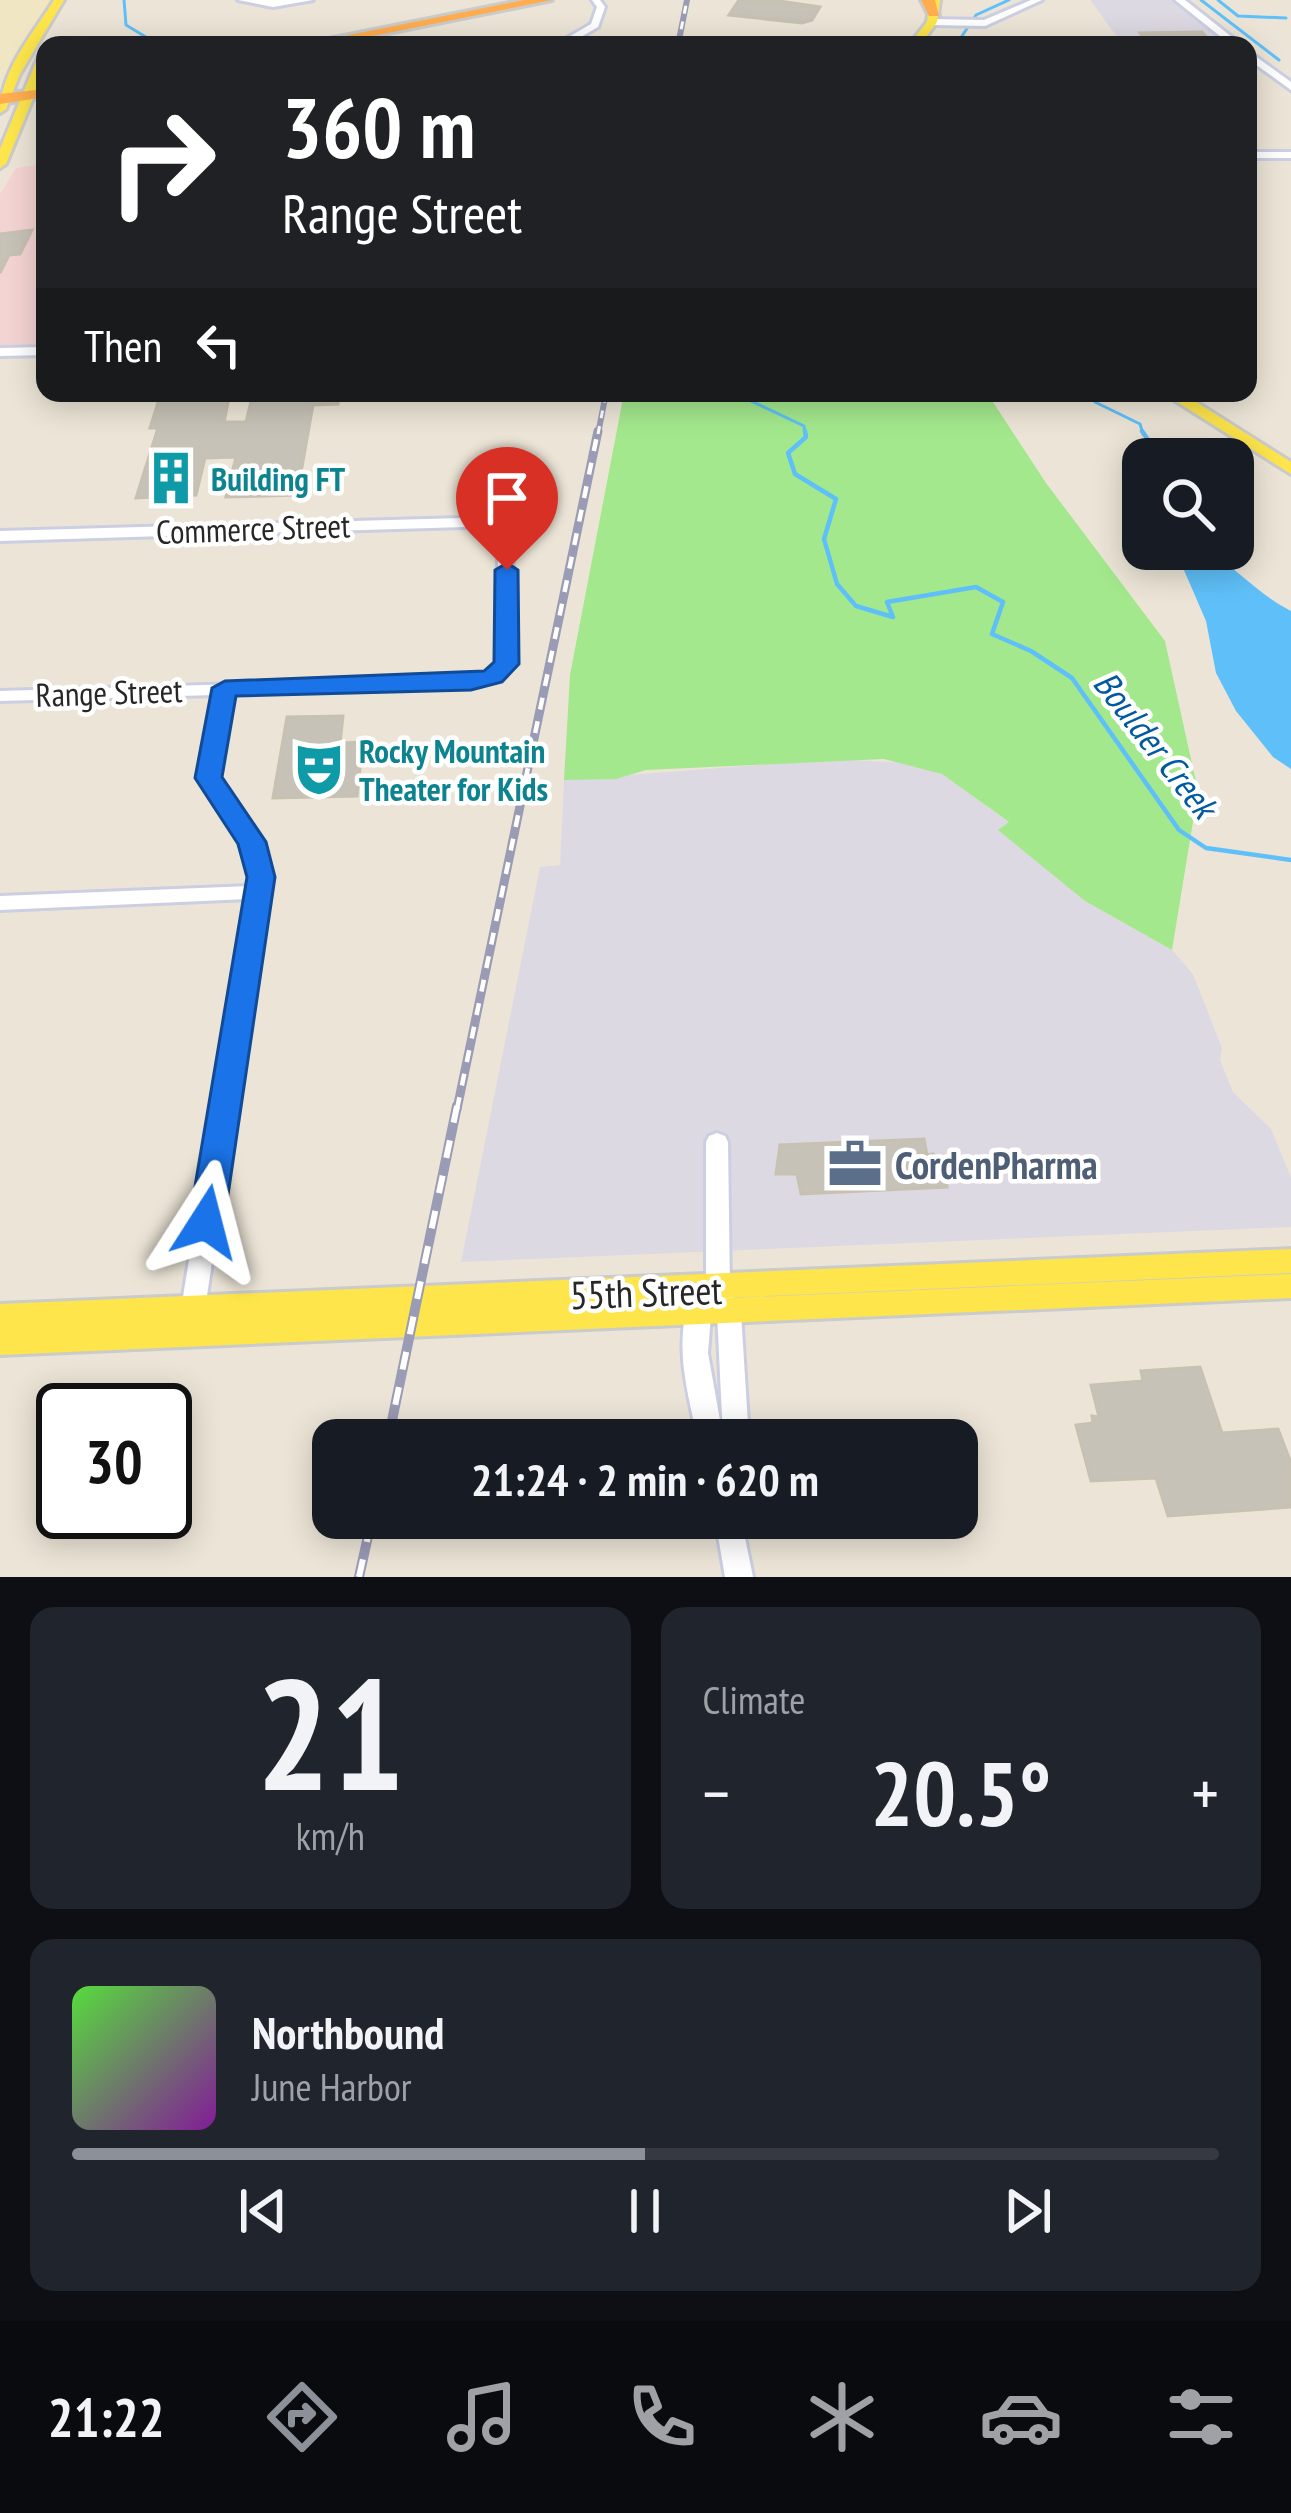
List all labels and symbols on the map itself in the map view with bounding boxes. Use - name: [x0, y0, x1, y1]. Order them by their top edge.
- pin: [456, 447, 558, 570]
- building icon: Building FT: [142, 449, 200, 507]
- place label: Building FT: [211, 457, 345, 500]
- street label: Commerce Street: [155, 503, 351, 553]
- water label: Boulder Creek: [1084, 661, 1230, 830]
- street label: Range Street: [35, 668, 183, 716]
- place label: Rocky Mountain Theater for Kids: [359, 729, 548, 810]
- theatre icon: Rocky Mountain Theater for Kids: [290, 740, 348, 798]
- office icon: CordenPharma: [826, 1135, 884, 1193]
- place label: CordenPharma: [895, 1139, 1098, 1190]
- position arrow: [143, 1159, 269, 1285]
- street label: 55th Street: [569, 1264, 723, 1320]
- speed limit sign: 30: [36, 1383, 192, 1539]

